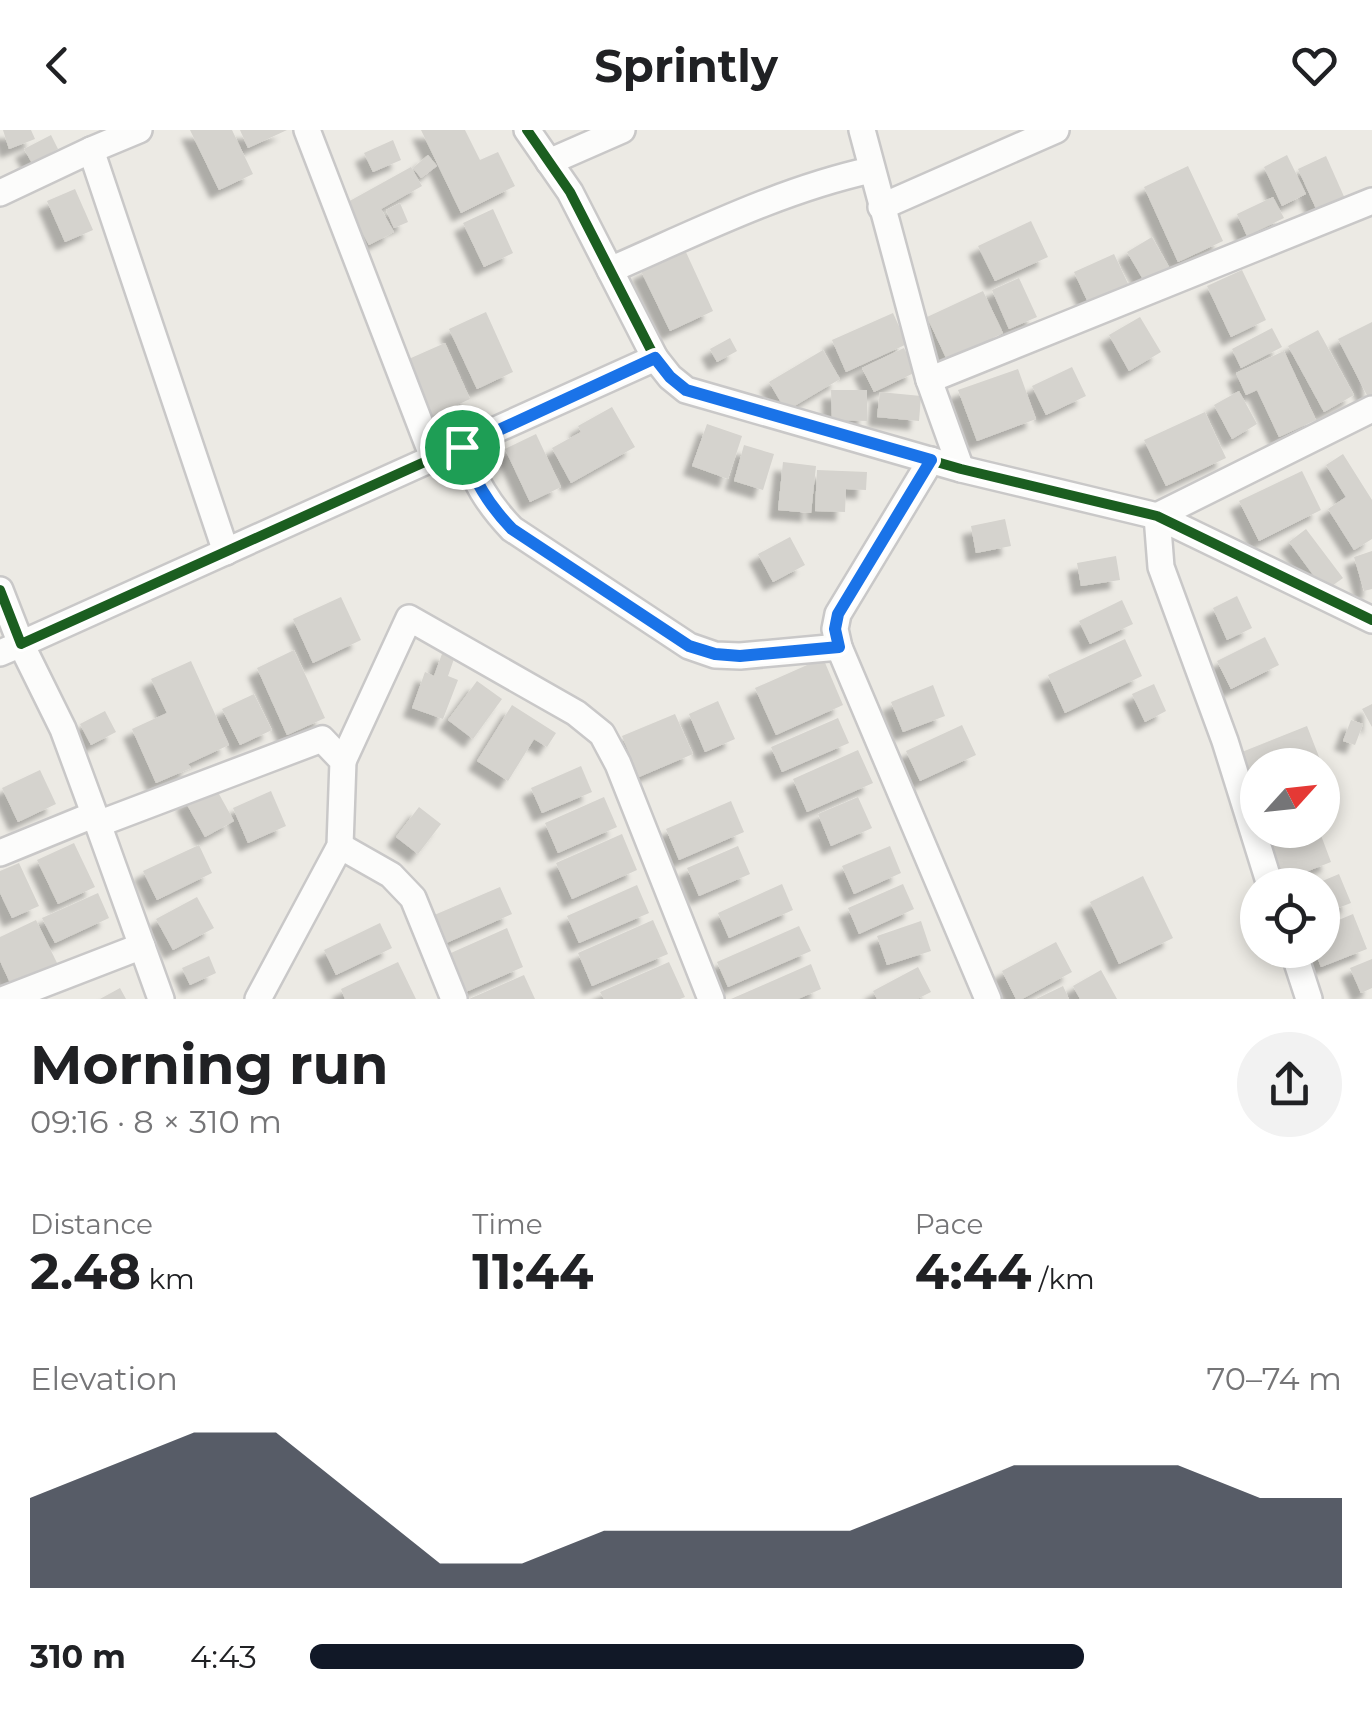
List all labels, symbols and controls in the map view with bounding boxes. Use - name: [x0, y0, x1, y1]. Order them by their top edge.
- icon: back: [30, 38, 85, 93]
- text: Sprintly: [594, 38, 778, 93]
- icon: heart: [1287, 38, 1342, 93]
- pin: [420, 405, 505, 490]
- icon: arrive: [435, 420, 490, 475]
- north arrow: [1240, 748, 1340, 848]
- map controls: [1240, 748, 1340, 968]
- button: locate: [1240, 868, 1340, 968]
- text: Morning run: [30, 1031, 388, 1098]
- button: share: [1237, 1032, 1342, 1137]
- text: 09:16 · 8 × 310 m: [30, 1102, 282, 1141]
- text: Distance: [30, 1207, 153, 1241]
- text: Time: [472, 1207, 543, 1241]
- text: Pace: [915, 1207, 983, 1241]
- text: 2.48: [30, 1241, 141, 1302]
- text: 11:44: [472, 1241, 594, 1302]
- text: 4:44: [915, 1241, 1032, 1302]
- text: km: [141, 1262, 195, 1296]
- text: /km: [1032, 1262, 1095, 1296]
- text: Elevation: [30, 1359, 178, 1398]
- text: 70–74 m: [1206, 1359, 1342, 1398]
- text: 310 m: [30, 1637, 126, 1676]
- text: 4:43: [190, 1637, 257, 1676]

